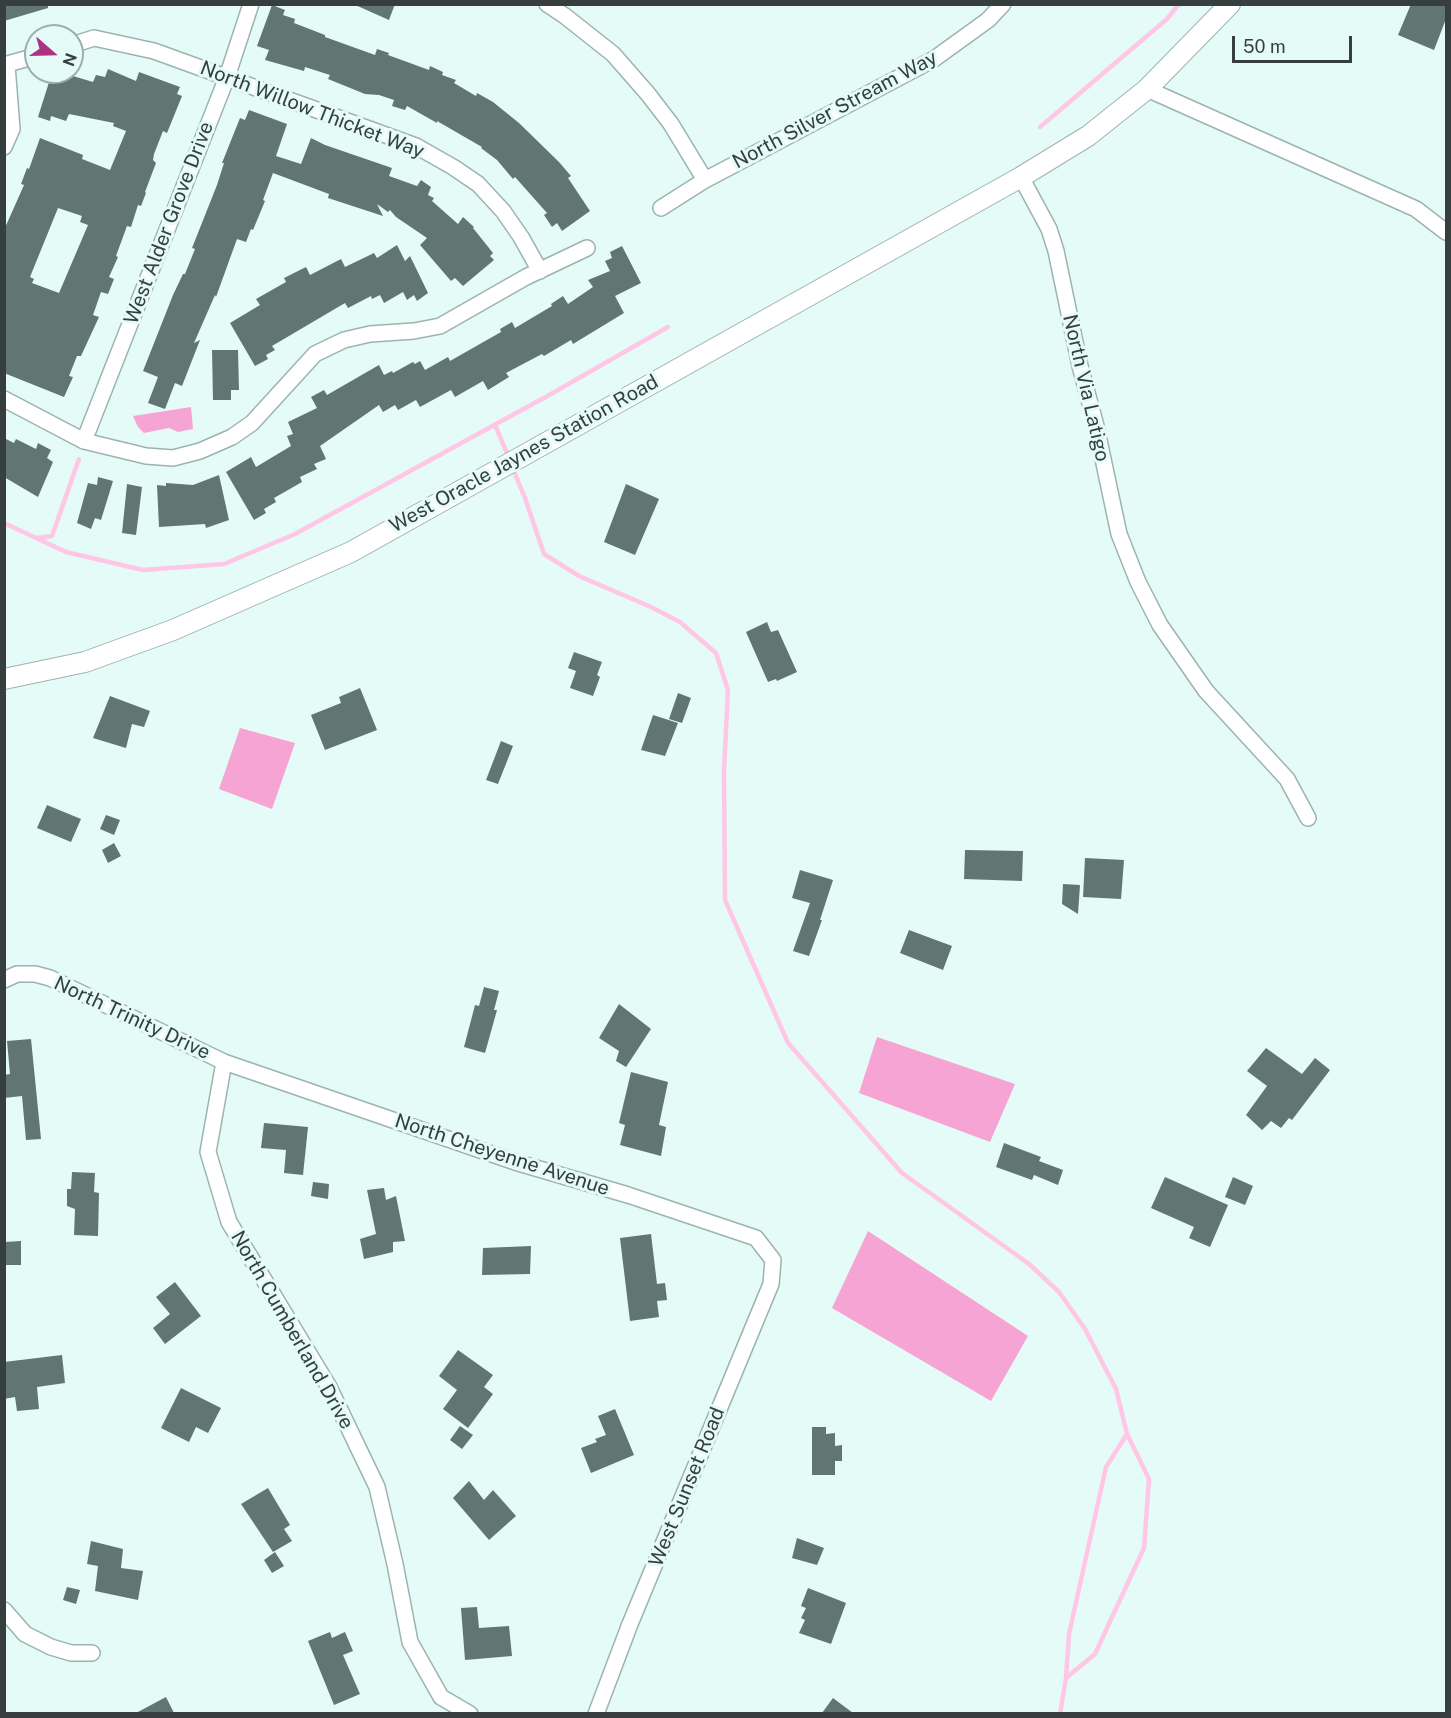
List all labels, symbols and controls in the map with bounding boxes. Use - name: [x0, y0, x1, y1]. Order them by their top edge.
- north arrow: [24, 24, 84, 84]
- scale bar: [1235, 24, 1355, 62]
- text: 50 m: [1243, 36, 1286, 57]
- street label: North Silver Stream Way: [729, 46, 941, 174]
- text: N: [58, 51, 81, 69]
- street label: North Willow Thicket Way: [197, 56, 427, 164]
- street label: West Alder Grove Drive: [119, 118, 219, 328]
- street label: North Via Latigo: [1057, 312, 1115, 464]
- street label: West Oracle Jaynes Station Road: [385, 370, 663, 538]
- street label: North Trinity Drive: [50, 971, 214, 1065]
- street label: North Cheyenne Avenue: [392, 1109, 612, 1201]
- street label: North Cumberland Drive: [225, 1227, 359, 1433]
- street label: West Sunset Road: [644, 1404, 730, 1570]

